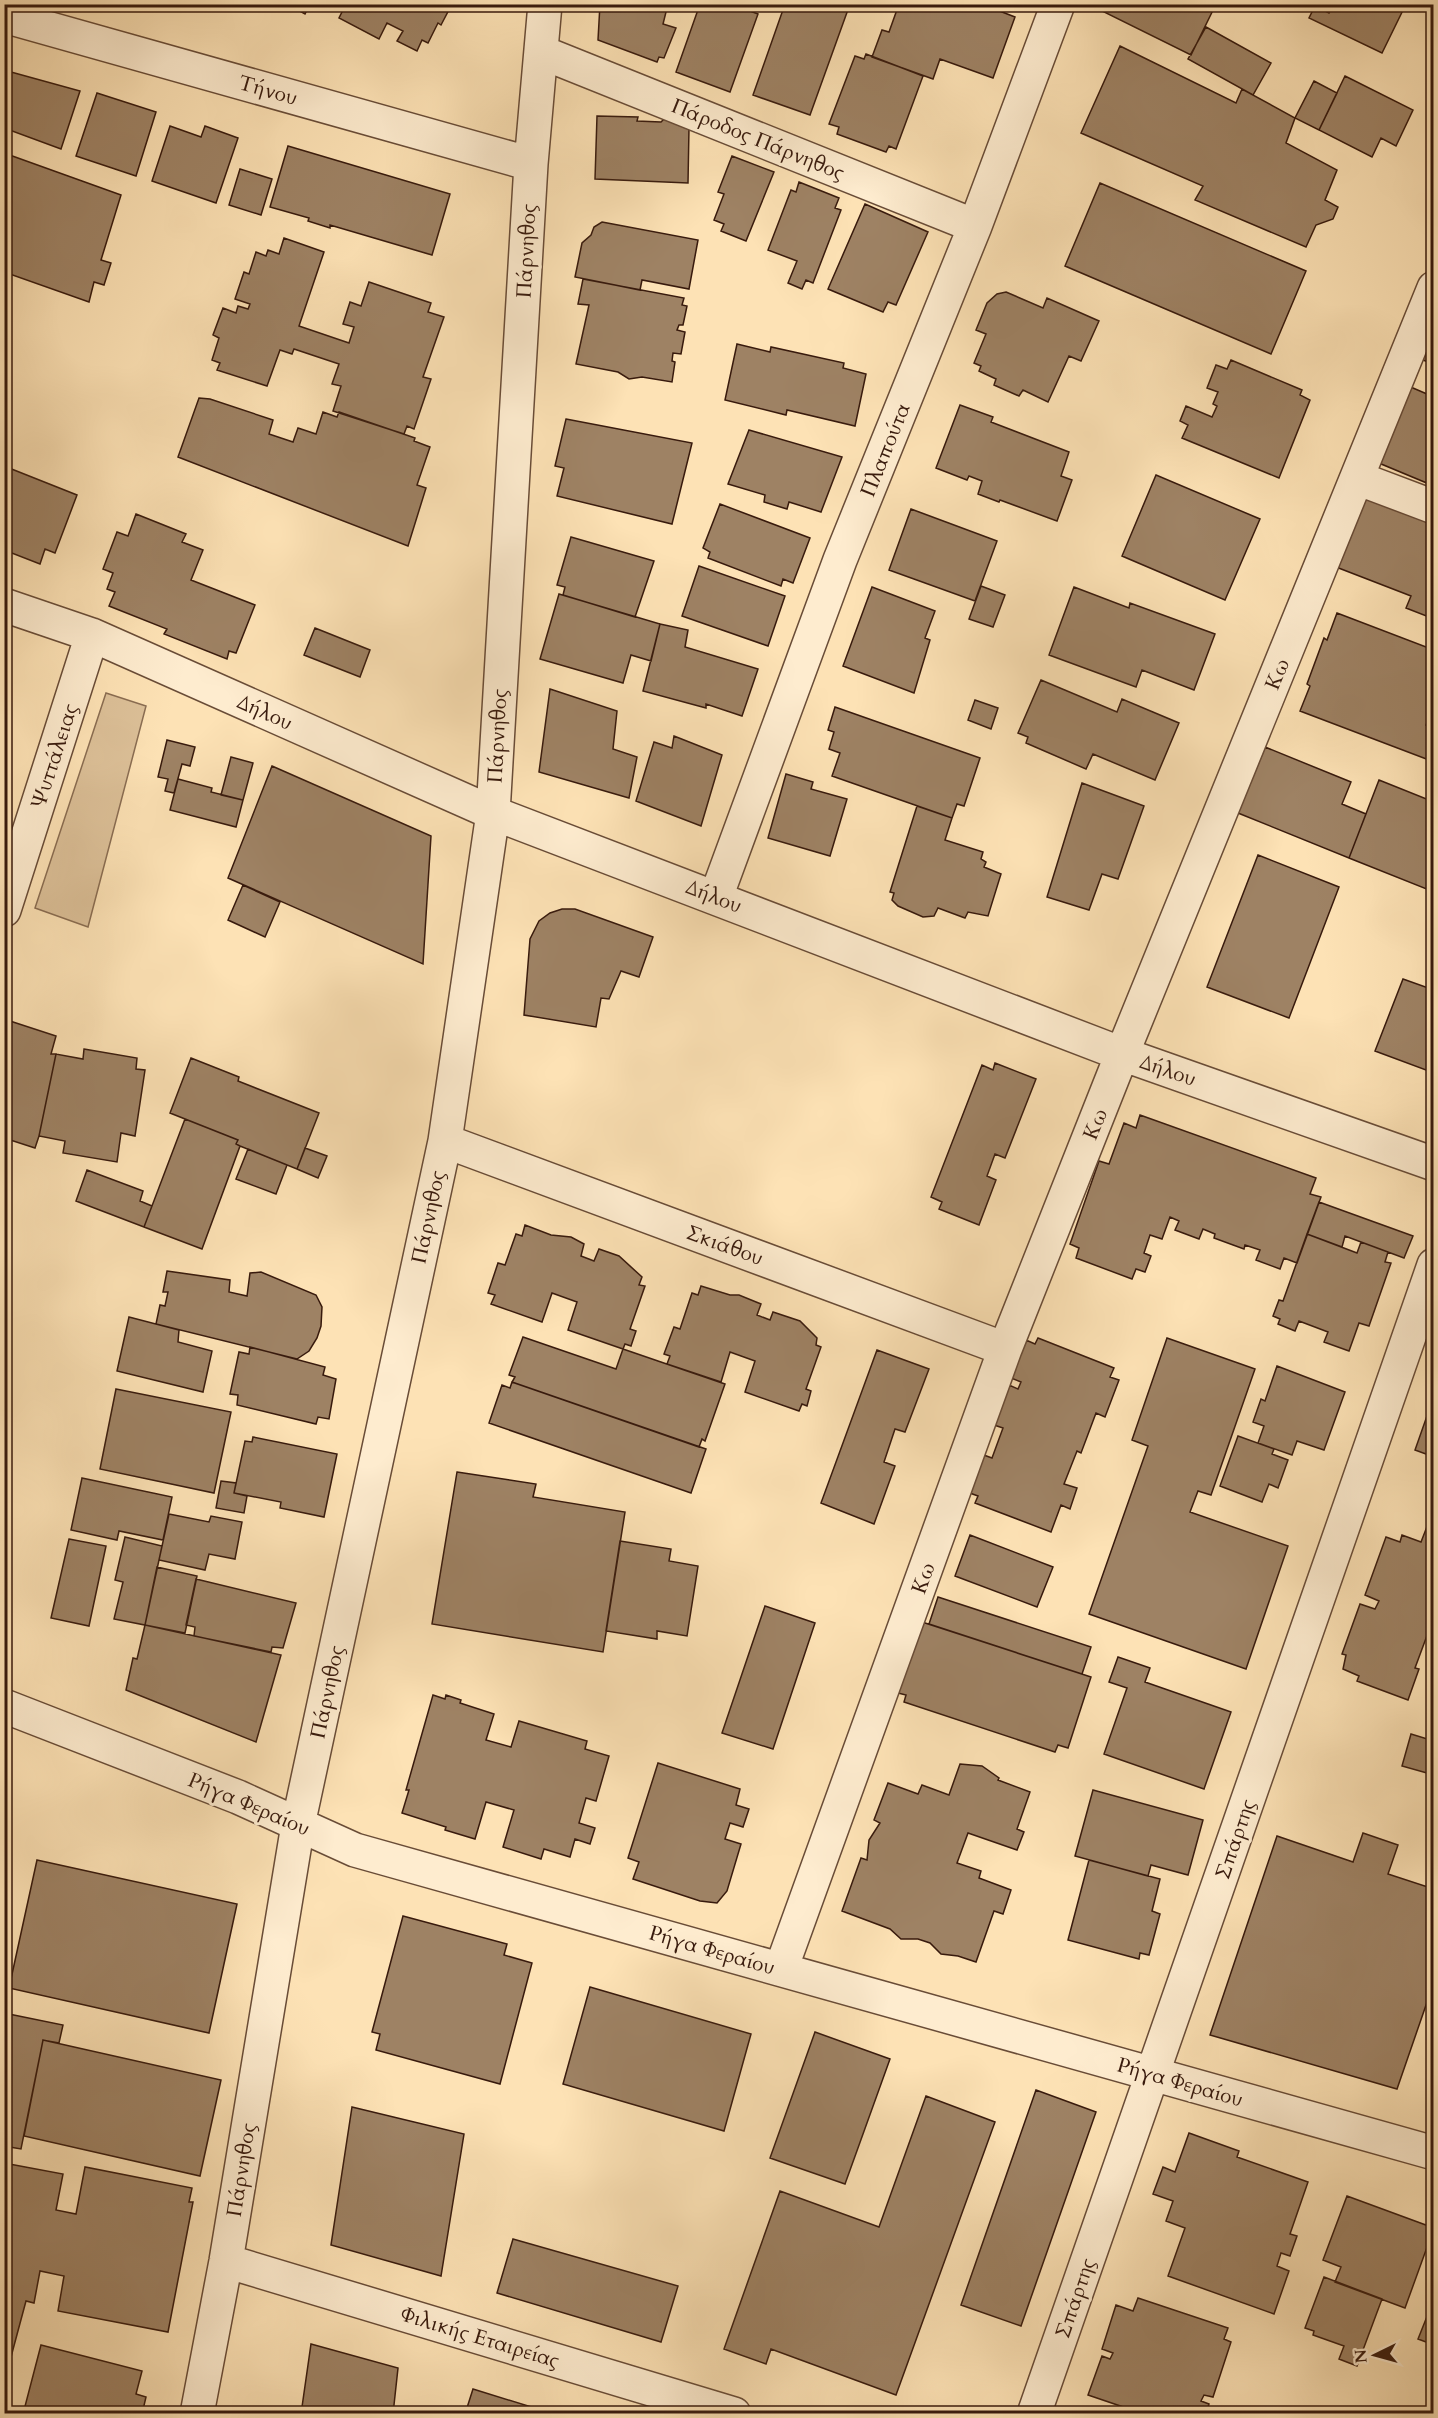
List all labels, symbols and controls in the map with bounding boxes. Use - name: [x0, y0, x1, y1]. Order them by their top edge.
- street label: Τήνου: [235, 68, 301, 113]
- street label: Πάροδος Πάρνηθος: [667, 91, 849, 187]
- street label: Πάρνηθος: [510, 203, 543, 299]
- street label: Πλαπούτα: [854, 399, 917, 501]
- street label: Κω: [1258, 654, 1297, 694]
- street label: Δήλου: [233, 687, 297, 737]
- street label: Πάρνηθος: [481, 688, 514, 784]
- street label: Ψυττάλειας: [24, 700, 85, 812]
- street label: Δήλου: [682, 873, 746, 920]
- street label: Δήλου: [1136, 1047, 1200, 1094]
- street label: Κω: [1076, 1104, 1115, 1144]
- street label: Πάρνηθος: [404, 1168, 452, 1266]
- street label: Σκιάθου: [682, 1218, 767, 1273]
- street label: Κω: [904, 1558, 943, 1598]
- street label: Πάρνηθος: [303, 1643, 351, 1741]
- street label: Ρήγα Φεραίου: [183, 1766, 314, 1843]
- street label: Σπάρτης: [1208, 1795, 1263, 1883]
- street label: Ρήγα Φεραίου: [645, 1919, 778, 1982]
- street label: Ρήγα Φεραίου: [1113, 2051, 1246, 2114]
- street label: Πάρνηθος: [220, 2121, 263, 2219]
- street label: Σπάρτης: [1048, 2254, 1103, 2342]
- street label: Φιλικής Εταιρείας: [397, 2300, 563, 2375]
- north arrow: [1345, 2325, 1405, 2385]
- text: N: [1349, 2348, 1373, 2364]

